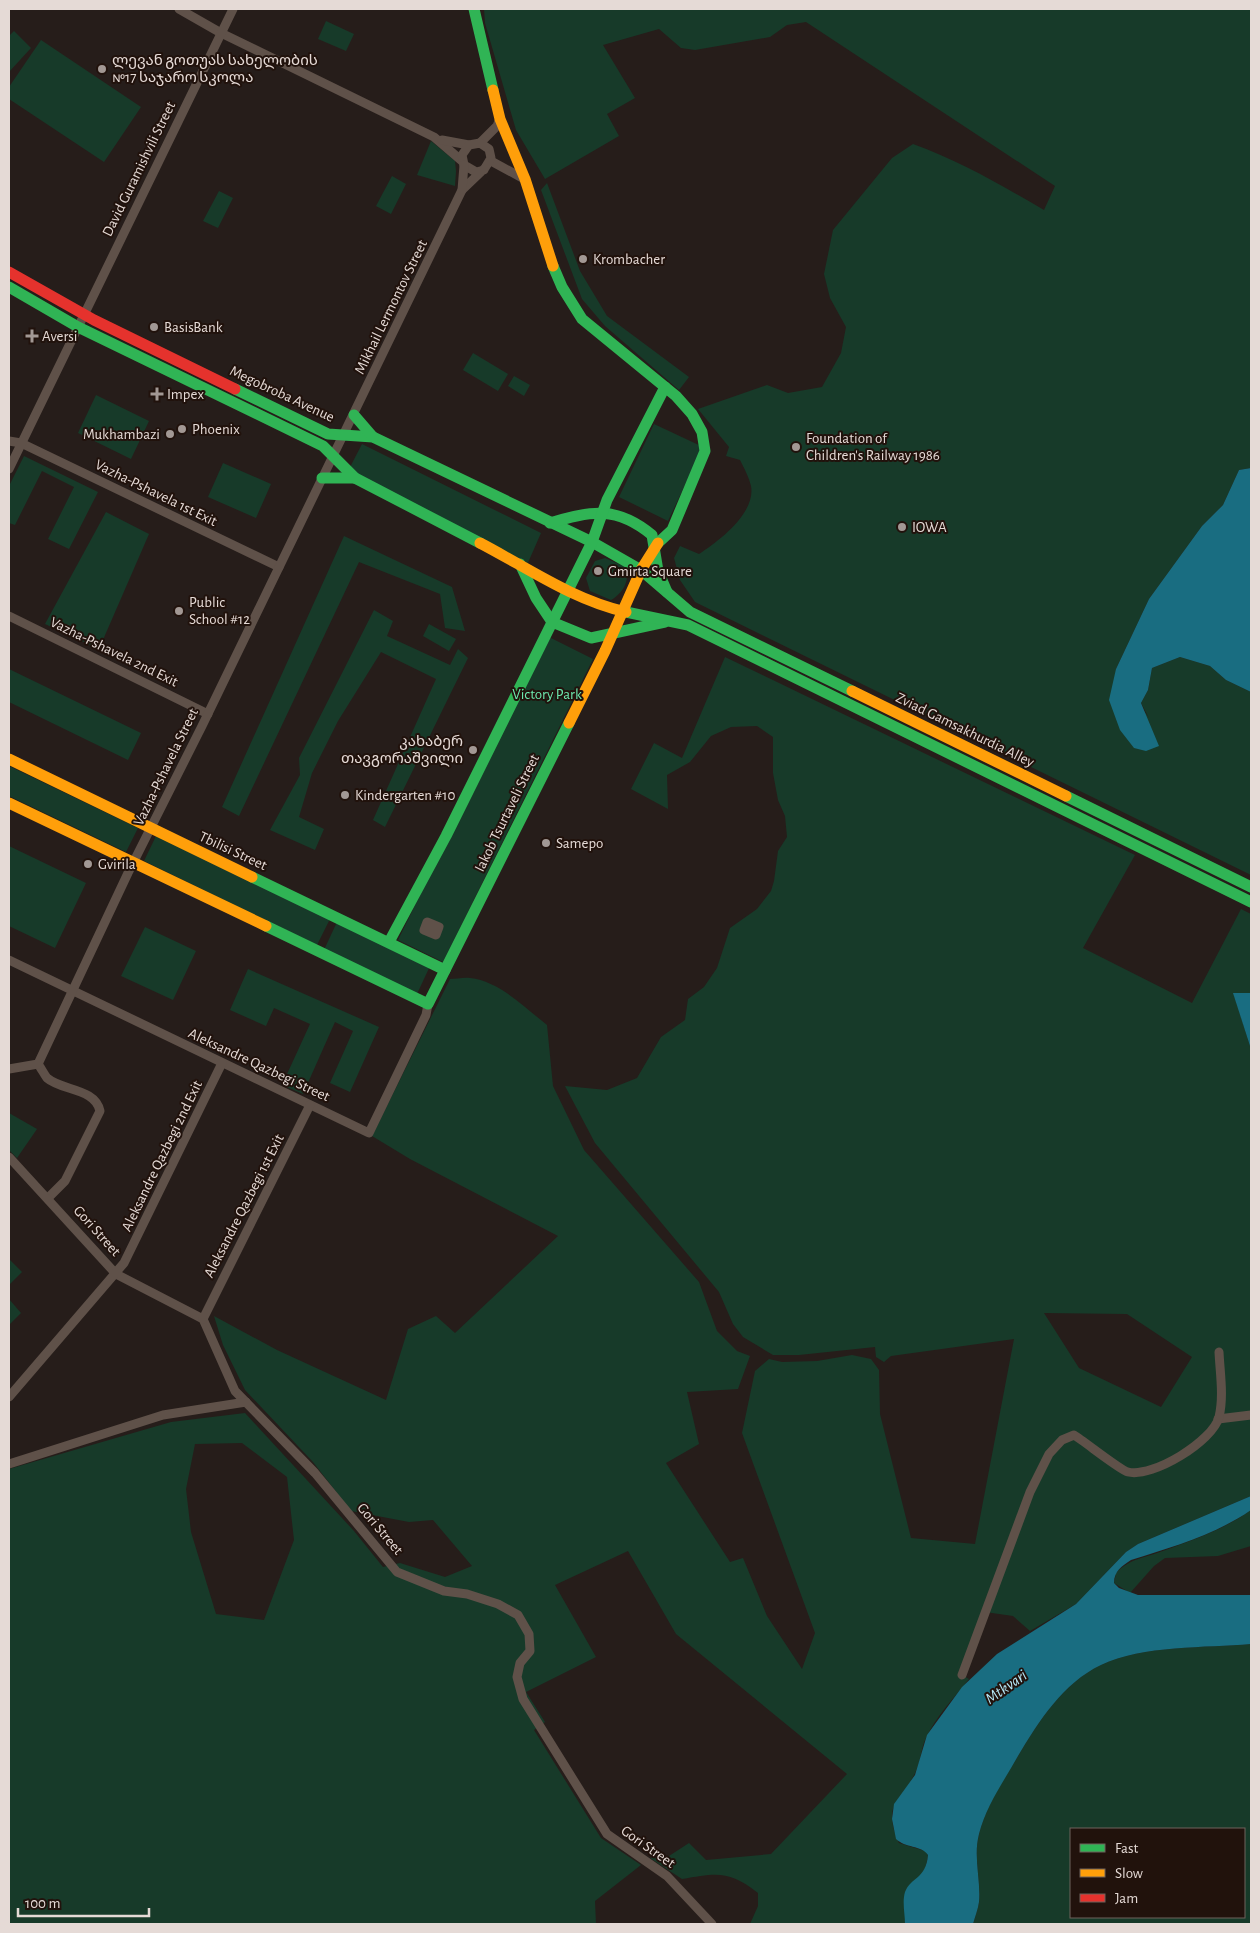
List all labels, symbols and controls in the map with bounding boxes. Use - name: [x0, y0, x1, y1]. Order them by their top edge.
- place label: ლევან გოთუას სახელობის №17 საჯარო სკოლა: [112, 53, 318, 86]
- marker: ლევან გოთუას სახელობის №17 საჯარო სკოლა: [96, 63, 108, 75]
- street label: David Guramishvili Street: [100, 99, 178, 239]
- street label: Mikhail Lermontov Street: [352, 237, 430, 377]
- place label: Krombacher: [593, 252, 665, 267]
- marker: Krombacher: [577, 253, 589, 265]
- place label: BasisBank: [164, 320, 223, 335]
- marker: BasisBank: [148, 321, 160, 333]
- place label: Aversi: [42, 329, 77, 344]
- marker: Aversi: [26, 330, 38, 342]
- street label: Megobroba Avenue: [227, 363, 337, 425]
- place label: Impex: [167, 387, 204, 402]
- marker: Impex: [151, 388, 163, 400]
- place label: Phoenix: [192, 422, 240, 437]
- marker: Phoenix: [176, 423, 188, 435]
- place label: Mukhambazi: [83, 427, 160, 442]
- marker: Mukhambazi: [164, 428, 176, 440]
- place label: Foundation of Children's Railway 1986: [806, 431, 940, 463]
- marker: Foundation of Children's Railway 1986: [790, 441, 802, 453]
- street label: Vazha-Pshavela 1st Exit: [93, 457, 220, 529]
- place label: IOWA: [912, 520, 947, 535]
- marker: IOWA: [896, 521, 908, 533]
- place label: Gmirta Square: [608, 564, 692, 579]
- marker: Gmirta Square: [592, 565, 604, 577]
- place label: Public School #12: [189, 595, 250, 627]
- marker: Public School #12: [173, 605, 185, 617]
- street label: Vazha-Pshavela 2nd Exit: [48, 614, 181, 690]
- park label: Victory Park: [512, 687, 582, 702]
- street label: Zviad Gamsakhurdia Alley: [893, 690, 1037, 770]
- street label: Vazha-Pshavela Street: [131, 706, 201, 828]
- place label: კახაბერ თავგორაშვილი: [341, 734, 463, 767]
- marker: კახაბერ თავგორაშვილი: [467, 744, 479, 756]
- street label: Iakob Tsurtaveli Street: [472, 752, 542, 874]
- place label: Kindergarten #10: [355, 788, 455, 803]
- marker: Kindergarten #10: [339, 789, 351, 801]
- street label: Tbilisi Street: [197, 829, 269, 873]
- place label: Samepo: [556, 836, 603, 851]
- marker: Samepo: [540, 837, 552, 849]
- place label: Gvirila: [98, 857, 136, 872]
- marker: Gvirila: [82, 858, 94, 870]
- street label: Aleksandre Qazbegi Street: [186, 1026, 332, 1104]
- street label: Aleksandre Qazbegi 2nd Exit: [119, 1078, 205, 1234]
- street label: Aleksandre Qazbegi 1st Exit: [201, 1132, 287, 1280]
- street label: Gori Street: [71, 1203, 124, 1259]
- street label: Gori Street: [354, 1500, 406, 1558]
- water label: Mtkvari: [982, 1667, 1030, 1707]
- street label: Gori Street: [618, 1823, 678, 1871]
- legend: [1070, 1828, 1245, 1918]
- text: Fast: [1115, 1841, 1139, 1856]
- text: Slow: [1115, 1866, 1143, 1881]
- scale bar: [18, 1886, 149, 1918]
- text: Jam: [1115, 1891, 1138, 1906]
- text: 100 m: [25, 1896, 60, 1911]

